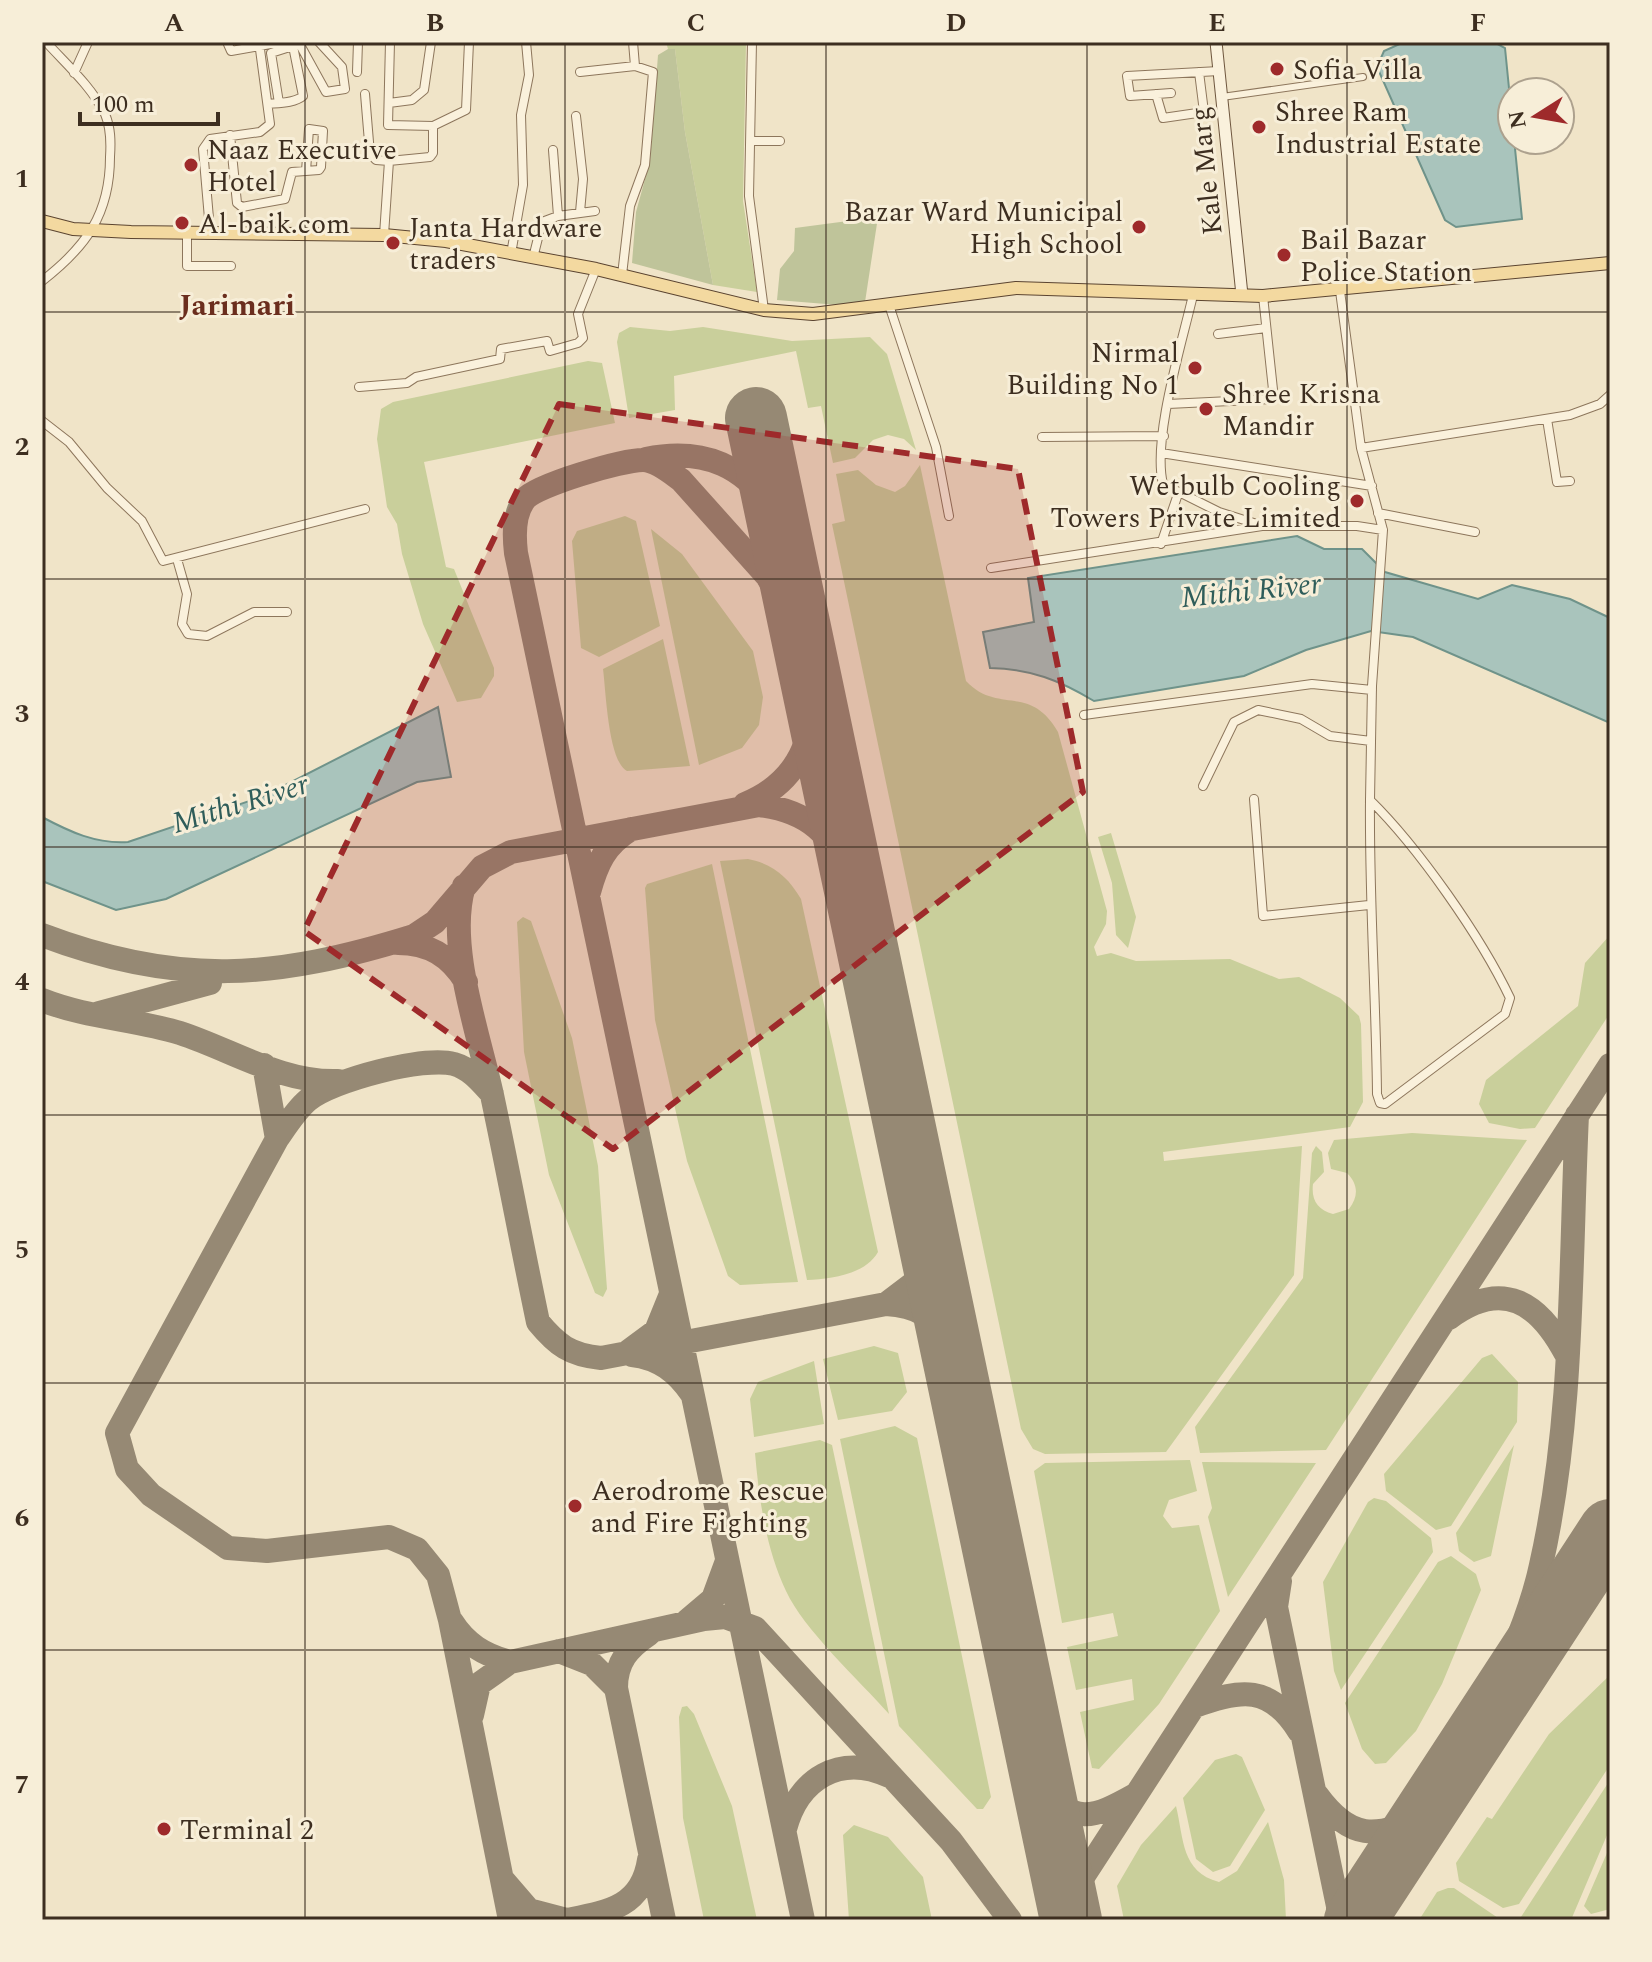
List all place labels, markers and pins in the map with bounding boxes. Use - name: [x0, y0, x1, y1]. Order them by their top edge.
- place label: Sofia Villa: [1293, 49, 1423, 92]
- marker: Sofia Villa: [1268, 60, 1286, 78]
- place label: Shree Ram Industrial Estate: [1275, 91, 1481, 166]
- marker: Shree Ram Industrial Estate: [1250, 118, 1268, 136]
- place label: Naaz Executive Hotel: [207, 129, 397, 204]
- marker: Naaz Executive Hotel: [182, 156, 200, 174]
- place label: Bazar Ward Municipal High School: [844, 191, 1123, 266]
- place label: Al-baik.com: [198, 203, 350, 246]
- place label: Janta Hardware traders: [409, 207, 602, 282]
- marker: Al-baik.com: [173, 214, 191, 232]
- marker: Bazar Ward Municipal High School: [1130, 218, 1148, 236]
- place label: Bail Bazar Police Station: [1300, 219, 1472, 294]
- marker: Janta Hardware traders: [384, 234, 402, 252]
- marker: Bail Bazar Police Station: [1275, 246, 1293, 264]
- place label: Nirmal Building No 1: [1007, 332, 1179, 407]
- marker: Nirmal Building No 1: [1186, 359, 1204, 377]
- place label: Shree Krisna Mandir: [1222, 373, 1381, 448]
- marker: Shree Krisna Mandir: [1197, 400, 1215, 418]
- place label: Wetbulb Cooling Towers Private Limited: [1050, 465, 1341, 540]
- marker: Wetbulb Cooling Towers Private Limited: [1348, 492, 1366, 510]
- place label: Aerodrome Rescue and Fire Fighting: [591, 1470, 825, 1545]
- marker: Aerodrome Rescue and Fire Fighting: [566, 1497, 584, 1515]
- place label: Terminal 2: [180, 1809, 314, 1852]
- marker: Terminal 2: [155, 1820, 173, 1838]

